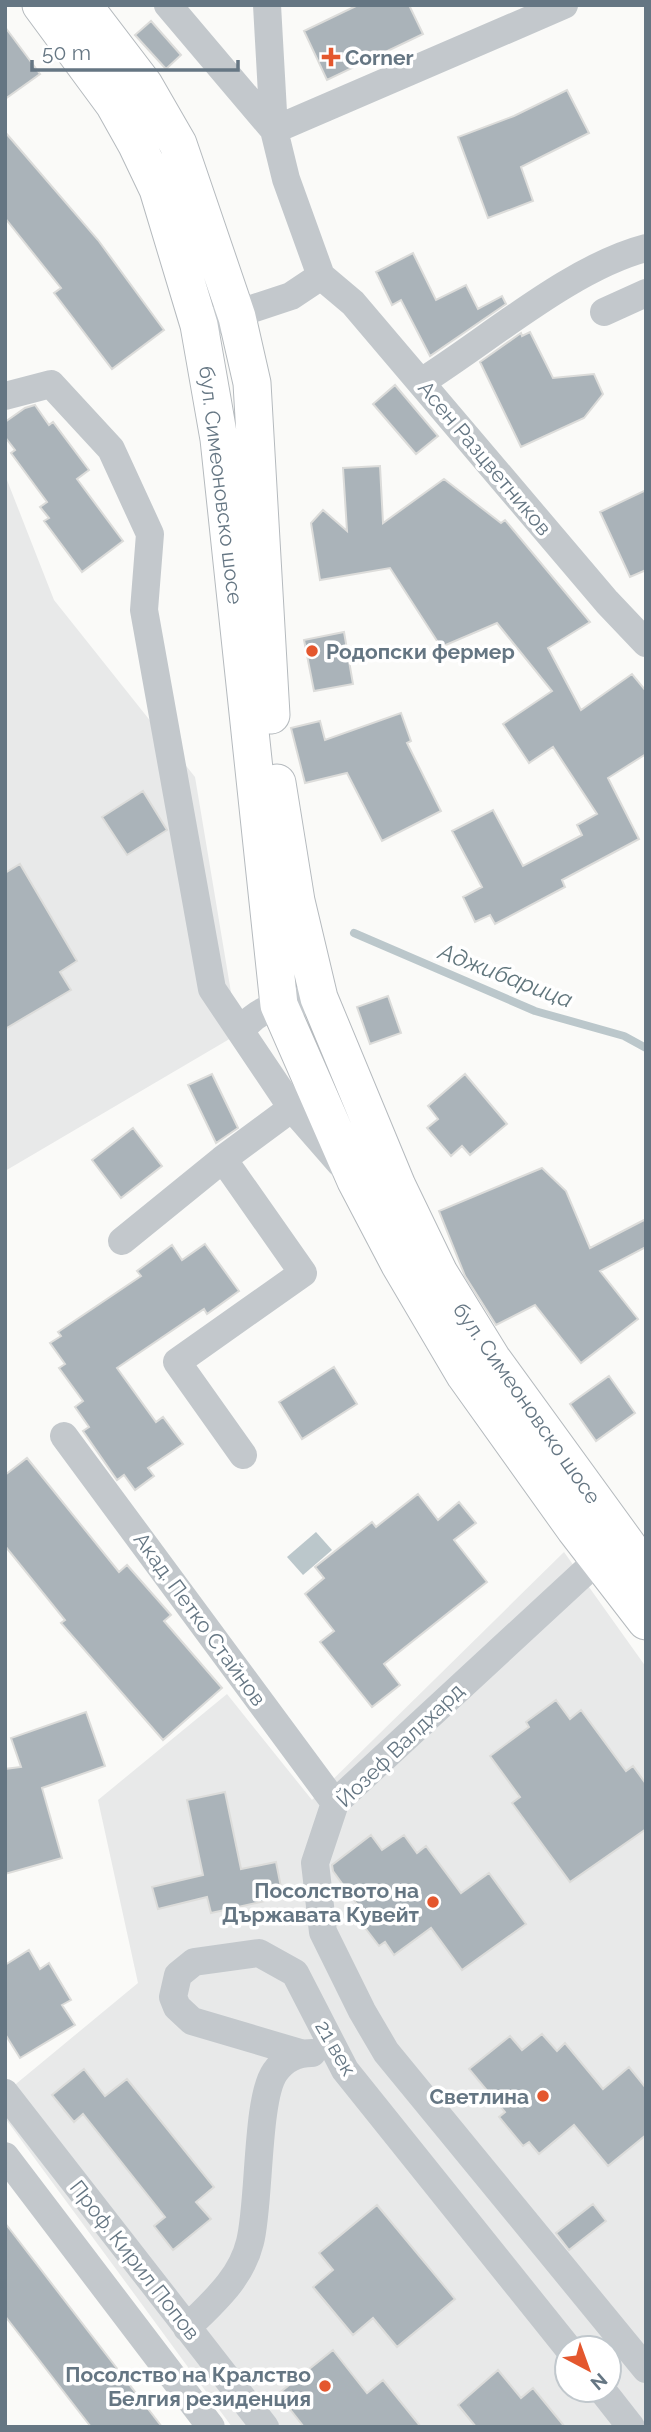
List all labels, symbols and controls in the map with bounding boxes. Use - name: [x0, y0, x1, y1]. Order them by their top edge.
- scale bar: [32, 28, 238, 72]
- text: 50 m: [42, 40, 91, 65]
- place label: Corner: [345, 45, 414, 70]
- marker: Corner: [323, 49, 339, 65]
- street label: бул. Симеоновско шосе: [194, 364, 248, 606]
- street label: Асен Разцветников: [413, 376, 557, 540]
- place label: Родопски фермер: [326, 639, 515, 664]
- marker: Родопски фермер: [304, 643, 320, 659]
- water label: Аджибарица: [433, 936, 577, 1013]
- street label: бул. Симеоновско шосе: [448, 1297, 606, 1509]
- street label: Акад. Петко Стайнов: [129, 1528, 271, 1710]
- street label: Йозеф Валдхард: [331, 1678, 469, 1812]
- place label: Посолството на Държавата Кувейт: [222, 1878, 420, 1927]
- marker: Посолството на Държавата Кувейт: [425, 1894, 441, 1910]
- street label: 21 век: [310, 2016, 362, 2080]
- place label: Светлина: [430, 2084, 529, 2109]
- marker: Светлина: [535, 2088, 551, 2104]
- street label: Проф. Кирил Попов: [65, 2175, 205, 2345]
- north arrow: [553, 2334, 623, 2404]
- place label: Посолство на Кралство Белгия резиденция: [65, 2362, 311, 2411]
- text: N: [586, 2369, 612, 2395]
- marker: Посолство на Кралство Белгия резиденция: [317, 2378, 333, 2394]

